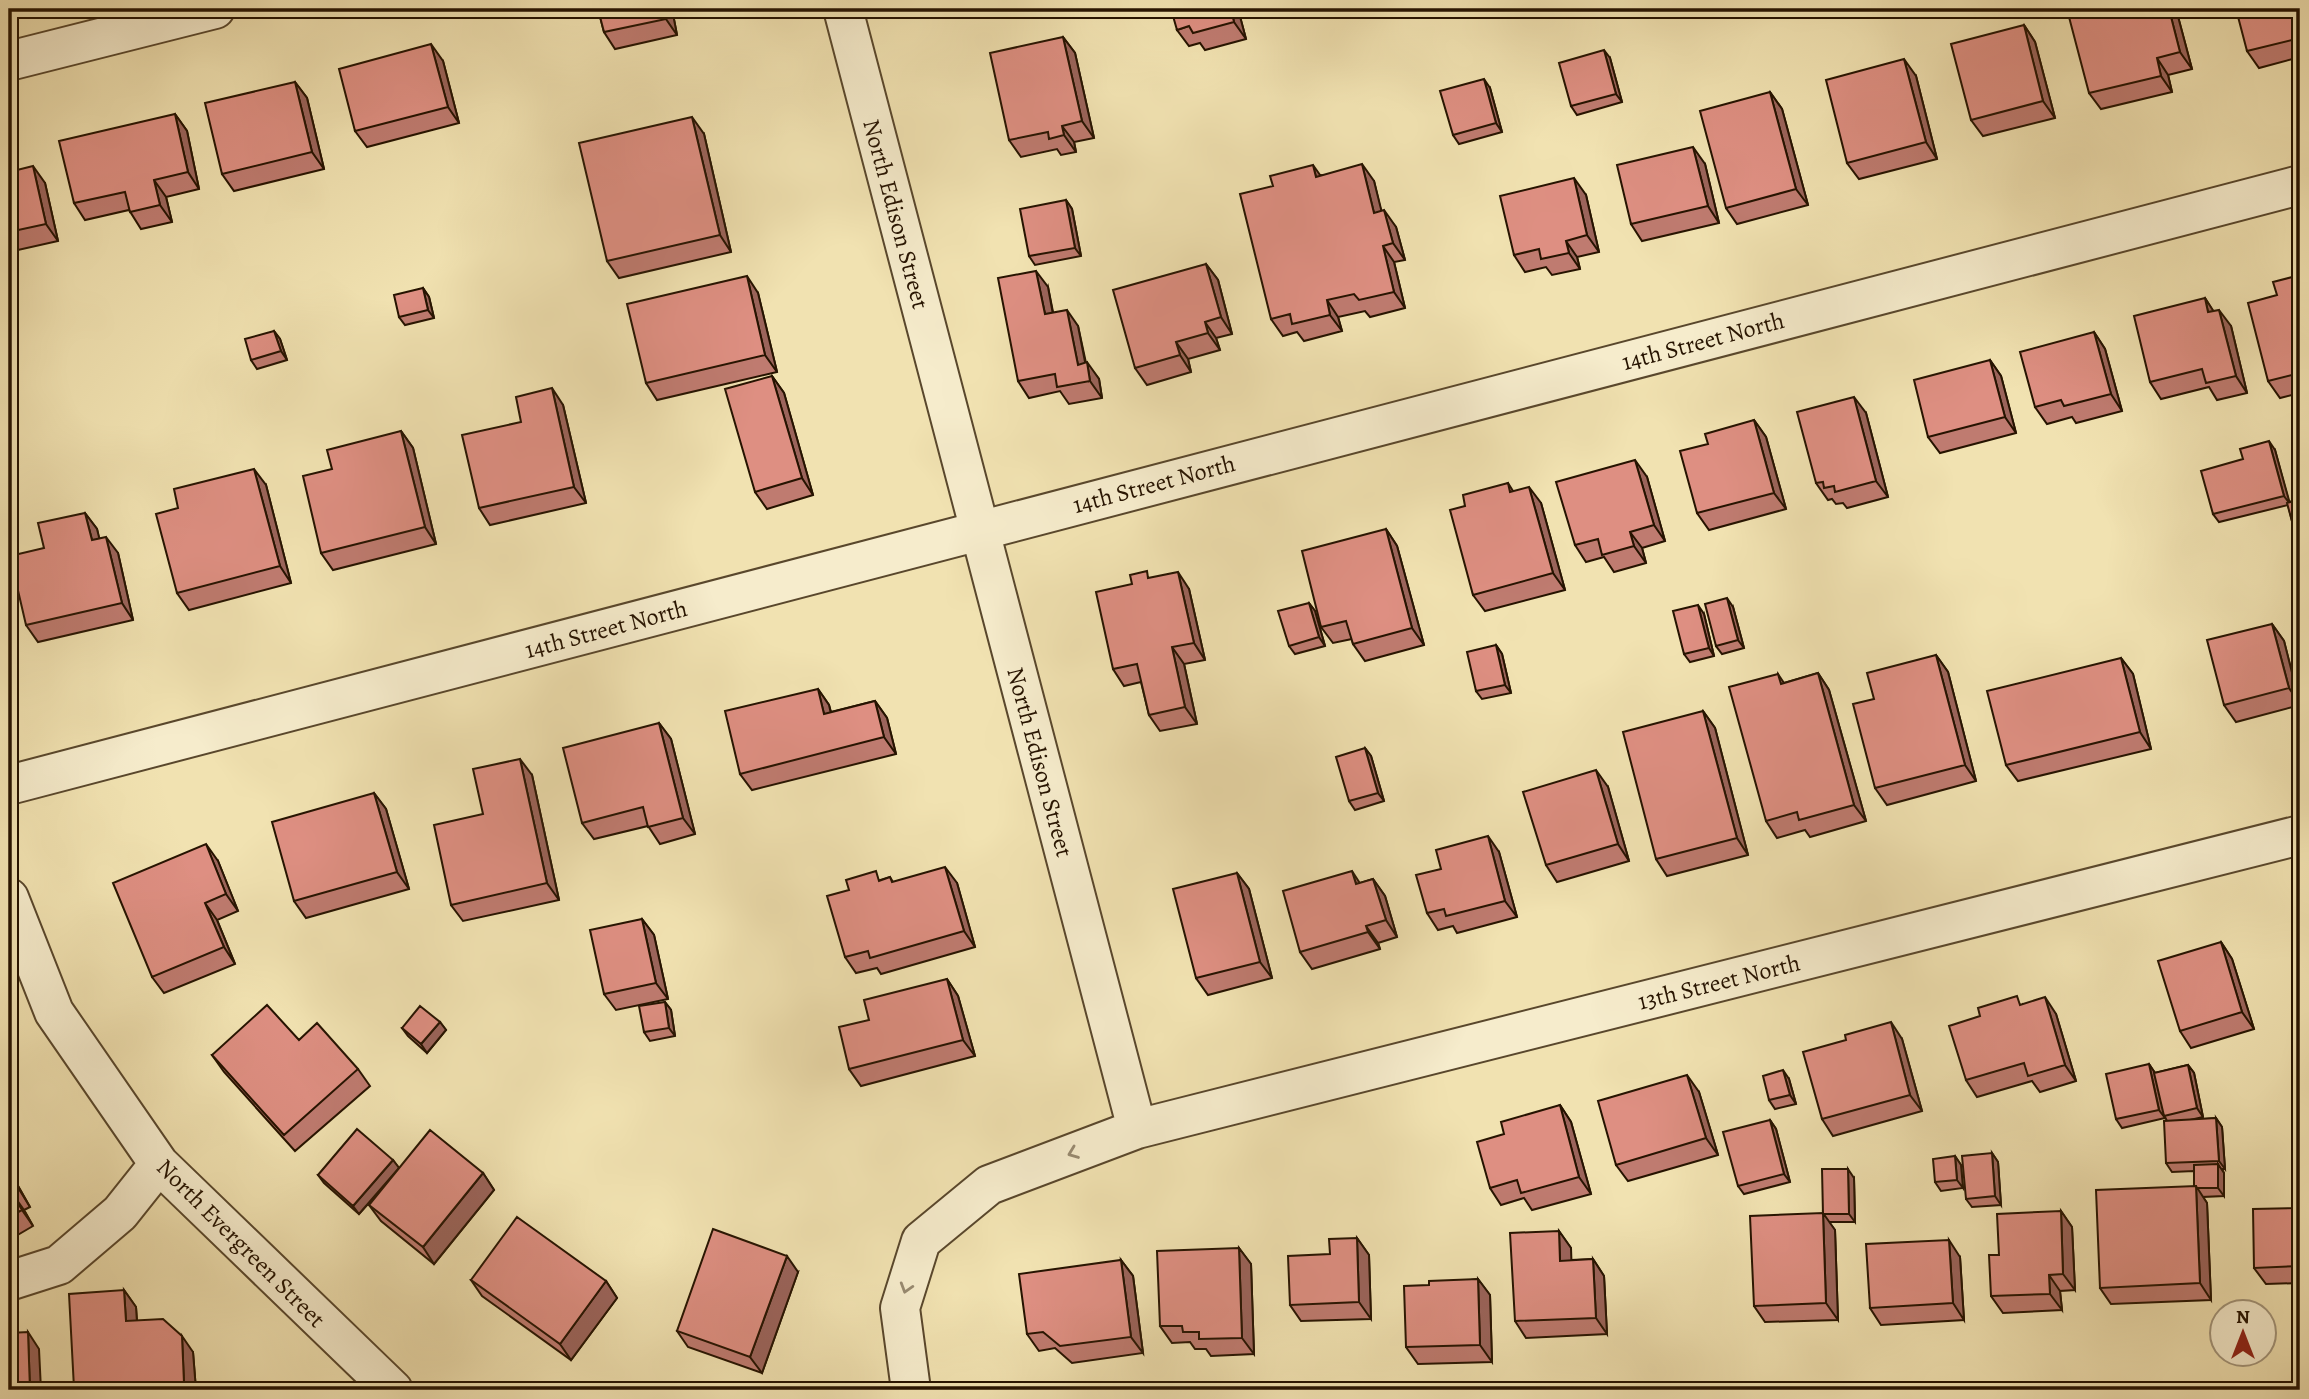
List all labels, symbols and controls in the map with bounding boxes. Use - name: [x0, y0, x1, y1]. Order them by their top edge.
- street label: North Edison Street: [855, 116, 937, 312]
- street label: 14th Street North: [1618, 304, 1788, 378]
- street label: 14th Street North: [1069, 447, 1239, 521]
- street label: 14th Street North: [521, 592, 691, 666]
- street label: North Edison Street: [999, 664, 1081, 860]
- street label: 13th Street North: [1635, 946, 1804, 1018]
- one-way arrow: [1068, 1145, 1080, 1159]
- street label: North Evergreen Street: [150, 1152, 332, 1334]
- one-way arrow: [900, 1282, 915, 1294]
- north arrow: [2208, 1298, 2278, 1368]
- text: N: [2236, 1304, 2250, 1330]

